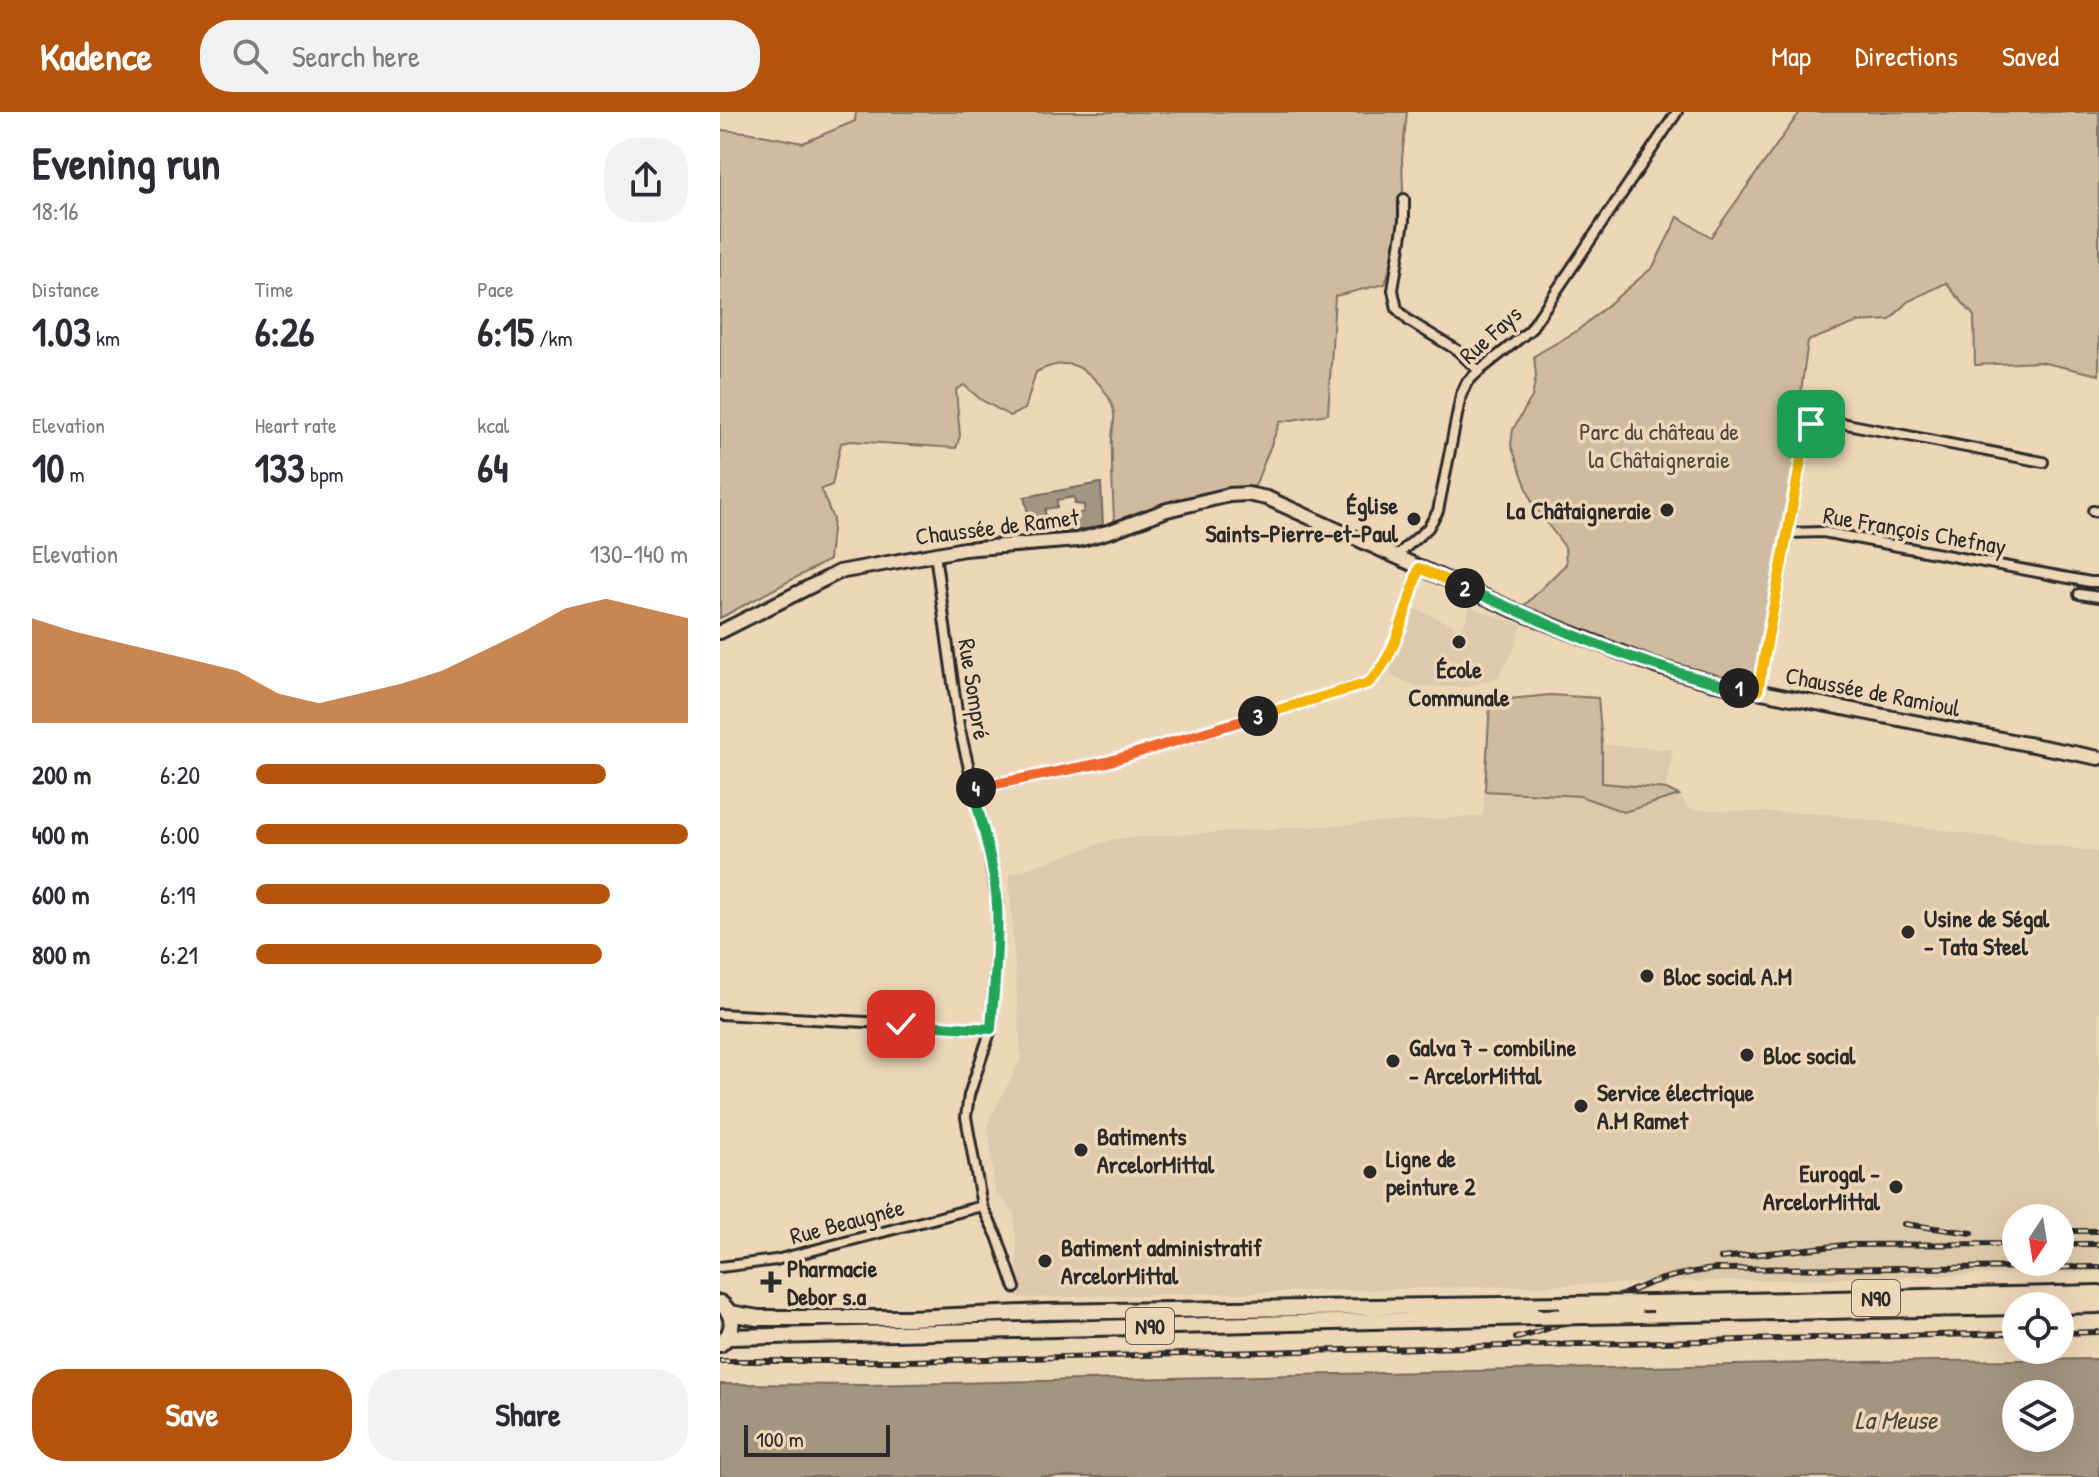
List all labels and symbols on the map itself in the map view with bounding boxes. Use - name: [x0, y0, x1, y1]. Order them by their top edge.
- street label: Rue Fays: [1452, 298, 1528, 370]
- pin: [1777, 390, 1845, 458]
- park label: Parc du château de la Châtaigneraie: [1579, 415, 1739, 475]
- place label: Église Saints-Pierre-et-Paul: [1206, 489, 1399, 549]
- place label: La Châtaigneraie: [1507, 494, 1651, 527]
- street label: Rue François Chefnay: [1821, 498, 2009, 562]
- street label: Chaussée de Ramet: [914, 500, 1081, 552]
- marker: La Châtaigneraie: [1658, 501, 1676, 519]
- marker: Église Saints-Pierre-et-Paul: [1405, 510, 1423, 528]
- pin: 2: [1445, 568, 1485, 608]
- marker: École Communale: [1450, 633, 1468, 651]
- street label: Rue Sompré: [951, 636, 999, 742]
- place label: École Communale: [1408, 653, 1510, 713]
- street label: Chaussée de Ramioul: [1783, 658, 1964, 724]
- pin: 1: [1719, 668, 1759, 708]
- pin: 3: [1238, 696, 1278, 736]
- pin: 4: [956, 768, 996, 808]
- place label: Usine de Ségal - Tata Steel: [1924, 902, 2050, 962]
- marker: Usine de Ségal - Tata Steel: [1899, 923, 1917, 941]
- place label: Bloc social A.M: [1663, 960, 1792, 992]
- marker: Bloc social A.M: [1638, 967, 1656, 985]
- pin: [867, 990, 935, 1058]
- place label: Galva 7 - combiline - ArcelorMittal: [1409, 1031, 1577, 1091]
- place label: Bloc social: [1763, 1039, 1856, 1071]
- marker: Bloc social: [1738, 1046, 1756, 1064]
- marker: Galva 7 - combiline - ArcelorMittal: [1384, 1052, 1402, 1070]
- place label: Service électrique A.M Ramet: [1597, 1076, 1755, 1136]
- marker: Service électrique A.M Ramet: [1572, 1097, 1590, 1115]
- place label: Batiments ArcelorMittal: [1097, 1120, 1215, 1180]
- marker: Batiments ArcelorMittal: [1072, 1141, 1090, 1159]
- place label: Ligne de peinture 2: [1386, 1142, 1476, 1203]
- place label: Eurogal - ArcelorMittal: [1763, 1157, 1881, 1217]
- marker: Ligne de peinture 2: [1361, 1163, 1379, 1181]
- marker: Eurogal - ArcelorMittal: [1887, 1178, 1905, 1196]
- street label: Rue Beaugnée: [786, 1190, 908, 1252]
- north arrow: [2002, 1204, 2074, 1276]
- place label: Batiment administratif ArcelorMittal: [1061, 1231, 1262, 1291]
- place label: Pharmacie Debor s.a: [787, 1252, 878, 1312]
- marker: Batiment administratif ArcelorMittal: [1036, 1252, 1054, 1270]
- marker: Pharmacie Debor s.a: [762, 1273, 780, 1291]
- road number: N90: [1852, 1280, 1900, 1316]
- road number: N90: [1126, 1308, 1174, 1344]
- water label: La Meuse: [1855, 1402, 1939, 1437]
- scale bar: [744, 1421, 890, 1457]

